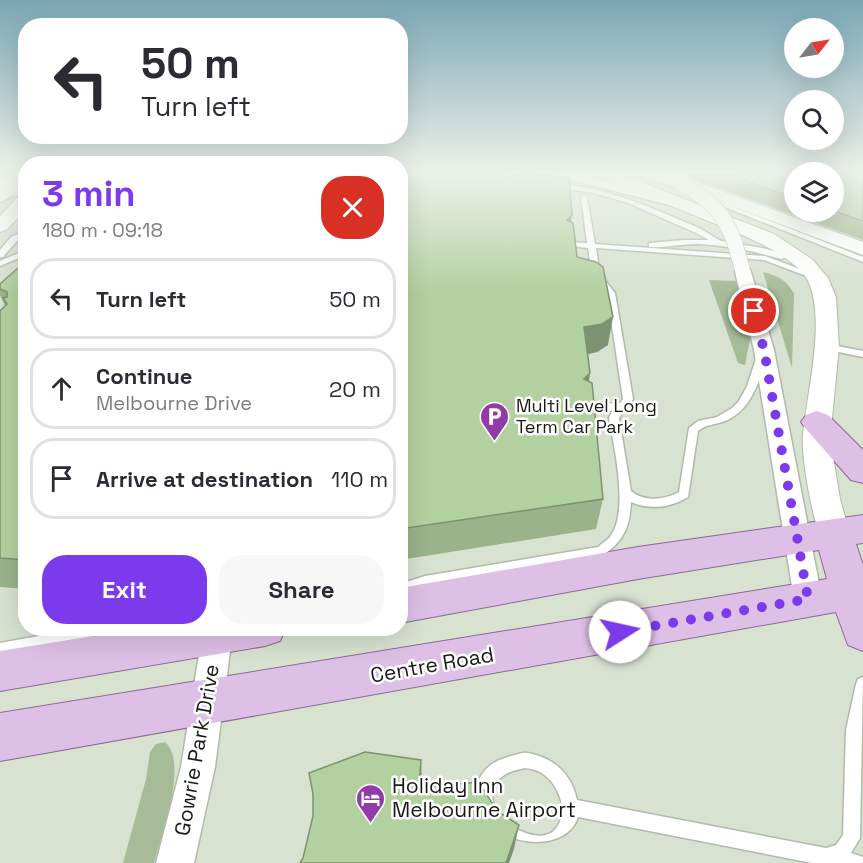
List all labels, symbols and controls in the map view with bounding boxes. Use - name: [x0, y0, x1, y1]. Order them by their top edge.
- north arrow: [784, 18, 844, 78]
- map controls: [784, 18, 844, 222]
- text: 50 m: [141, 37, 240, 90]
- icon: left: [42, 42, 120, 120]
- text: Turn left: [141, 89, 251, 124]
- button: search: [784, 90, 844, 150]
- button: layers: [784, 162, 844, 222]
- text: 3 min: [42, 171, 136, 217]
- button: close: [321, 176, 384, 239]
- text: 180 m · 09:18: [42, 217, 163, 243]
- icon: left: [45, 282, 78, 315]
- text: Turn left: [96, 285, 186, 313]
- text: 50 m: [329, 285, 381, 313]
- pin: [728, 285, 779, 336]
- icon: arrive: [737, 294, 770, 327]
- text: Continue: [96, 362, 192, 390]
- icon: ahead: [45, 372, 78, 405]
- text: 20 m: [329, 375, 381, 403]
- text: Melbourne Drive: [96, 390, 252, 416]
- place label: Multi Level Long Term Car Park: [516, 394, 657, 438]
- parking icon: Multi Level Long Term Car Park: [479, 400, 511, 442]
- icon: arrive: [45, 462, 78, 495]
- text: Arrive at destination: [96, 465, 313, 493]
- text: 110 m: [331, 465, 388, 493]
- button: Exit: [42, 555, 207, 624]
- button: Share: [219, 555, 384, 624]
- position arrow: [588, 600, 652, 664]
- street label: Centre Road: [368, 640, 496, 689]
- street label: Gowrie Park Drive: [168, 662, 225, 838]
- place label: Holiday Inn Melbourne Airport: [392, 772, 576, 823]
- hotel icon: Holiday Inn Melbourne Airport: [355, 782, 387, 824]

